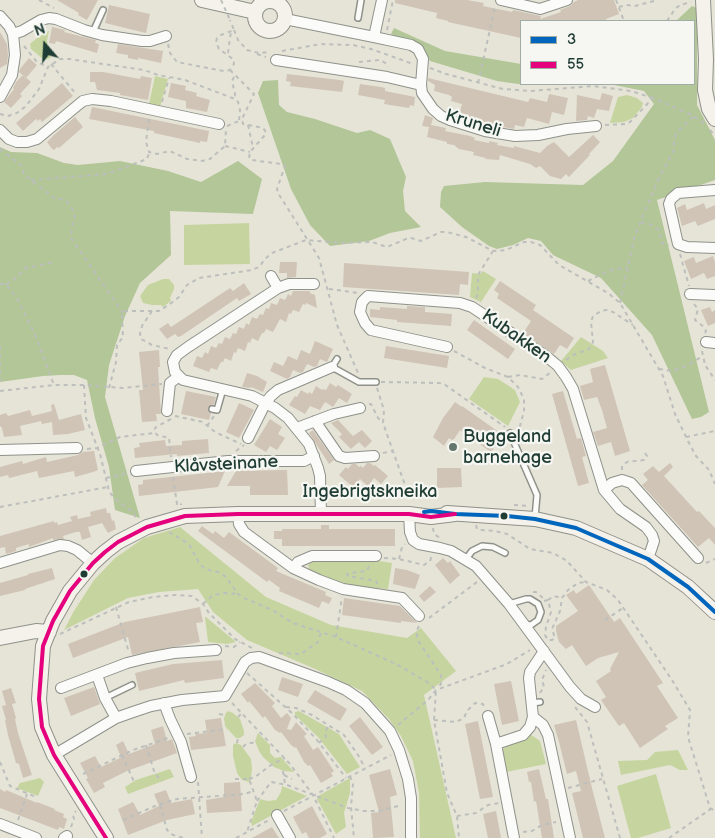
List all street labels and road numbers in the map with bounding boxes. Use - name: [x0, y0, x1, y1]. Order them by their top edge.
- street label: Kruneli: [442, 105, 504, 143]
- street label: Kubakken: [477, 305, 555, 369]
- street label: Klåvsteinane: [173, 451, 279, 479]
- street label: Ingebrigtskneika: [303, 481, 437, 503]

